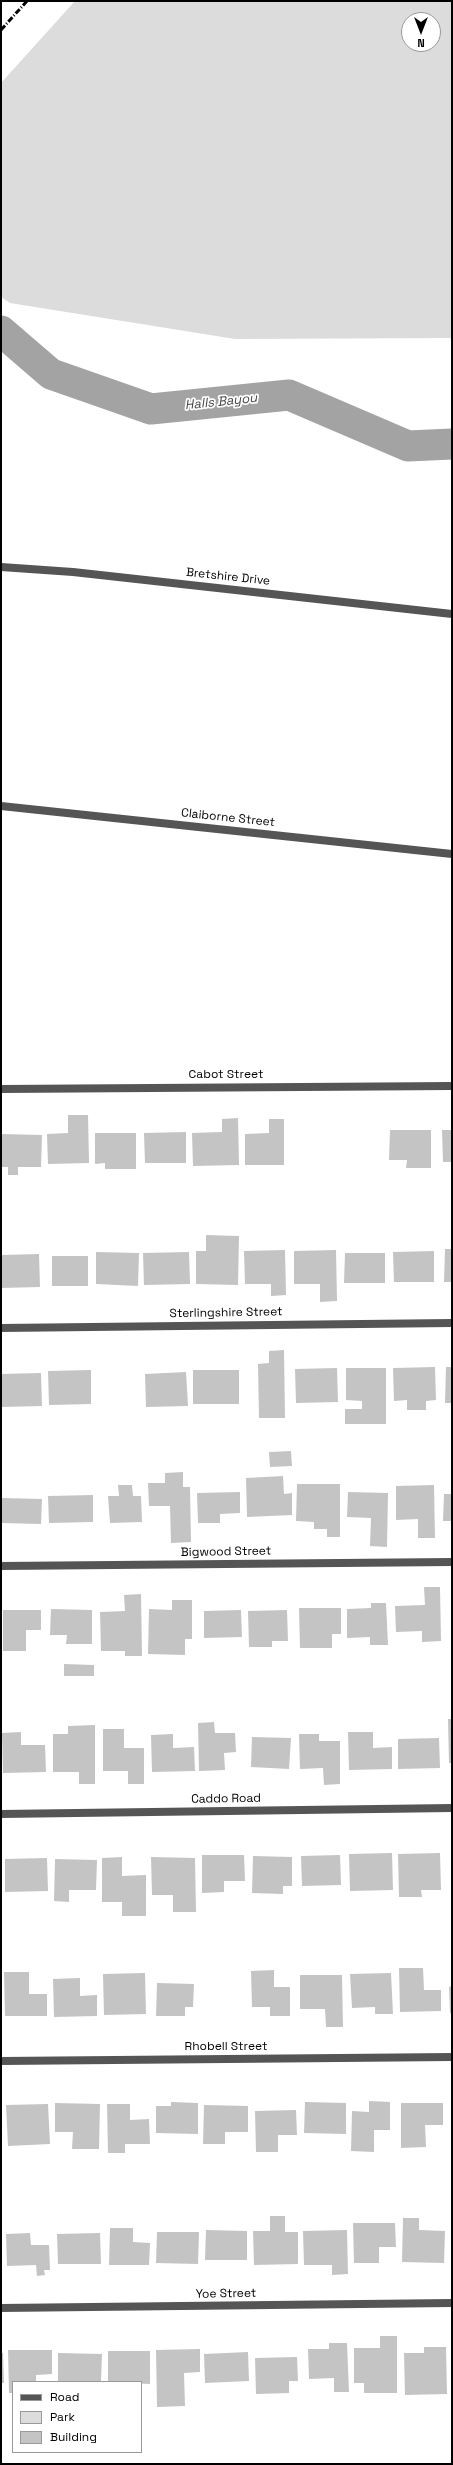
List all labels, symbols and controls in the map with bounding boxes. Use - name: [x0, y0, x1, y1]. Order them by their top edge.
- north arrow: [401, 12, 441, 52]
- text: N: [417, 36, 425, 50]
- water label: Halls Bayou: [184, 390, 258, 414]
- street label: Bretshire Drive: [185, 565, 271, 589]
- street label: Claiborne Street: [180, 806, 276, 830]
- street label: Cabot Street: [189, 1068, 263, 1082]
- street label: Sterlingshire Street: [169, 1305, 283, 1321]
- street label: Bigwood Street: [181, 1544, 271, 1560]
- street label: Caddo Road: [191, 1791, 261, 1807]
- street label: Rhobell Street: [185, 2040, 267, 2054]
- street label: Yoe Street: [196, 2286, 256, 2302]
- legend: [12, 2381, 142, 2453]
- text: Road: [50, 2389, 79, 2405]
- text: Park: [50, 2409, 75, 2425]
- text: Building: [50, 2429, 97, 2445]

